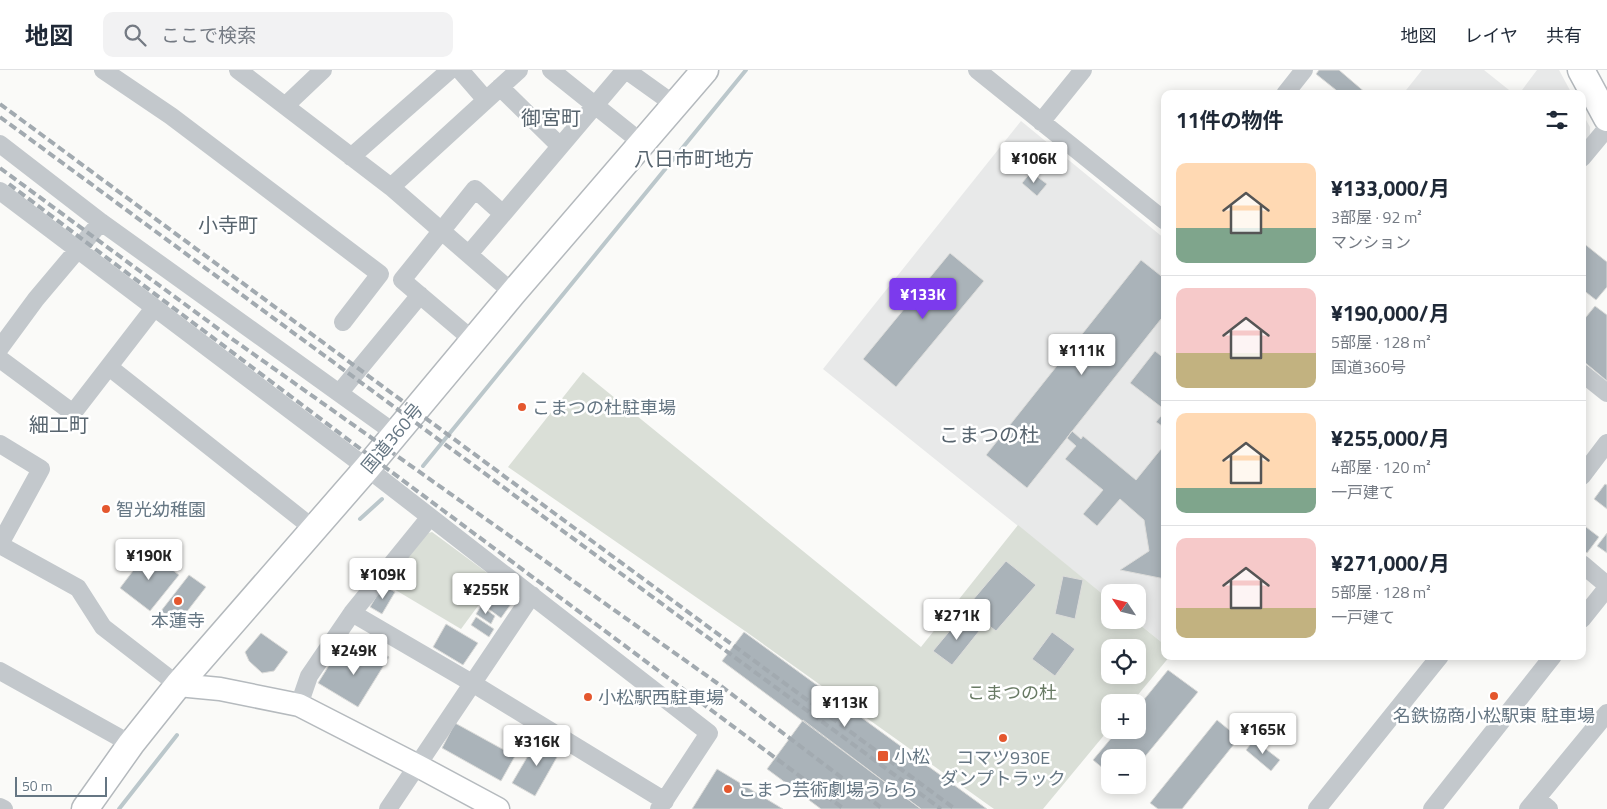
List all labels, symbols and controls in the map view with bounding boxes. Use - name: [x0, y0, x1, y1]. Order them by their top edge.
- search box: [103, 12, 453, 57]
- text: 地図: [25, 17, 73, 53]
- text: ここで検索: [161, 20, 256, 49]
- icon: search: [121, 21, 149, 49]
- text: 地図: [1401, 22, 1437, 49]
- text: レイヤ: [1465, 22, 1518, 49]
- text: 共有: [1546, 22, 1582, 49]
- district label: 御宮町: [521, 102, 581, 133]
- text: 11件の物件: [1176, 104, 1284, 136]
- icon: filters: [1543, 106, 1571, 134]
- pin: ¥106K: [999, 142, 1069, 184]
- district label: 八日市町地方: [634, 143, 754, 174]
- text: ¥106K: [1011, 146, 1057, 170]
- text: ¥133,000/月: [1331, 172, 1450, 204]
- icon: home: [1216, 183, 1276, 243]
- text: 3部屋 · 92 m²: [1331, 205, 1422, 229]
- district label: 小寺町: [198, 209, 258, 240]
- text: マンション: [1331, 230, 1411, 254]
- pin: ¥133K: [888, 278, 958, 320]
- text: ¥133K: [900, 282, 946, 306]
- text: ¥190,000/月: [1331, 297, 1450, 329]
- icon: home: [1216, 308, 1276, 368]
- text: 5部屋 · 128 m²: [1331, 330, 1431, 354]
- pin: ¥111K: [1047, 334, 1117, 376]
- text: ¥111K: [1059, 338, 1105, 362]
- text: 国道360号: [1331, 355, 1406, 379]
- place label: こまつの杜駐車場: [532, 394, 676, 421]
- street label: 国道360号: [355, 397, 429, 479]
- marker: こまつの杜駐車場: [516, 401, 528, 413]
- district label: 細工町: [29, 409, 89, 440]
- district label: こまつの杜: [939, 419, 1039, 450]
- text: ¥255,000/月: [1331, 422, 1450, 454]
- icon: home: [1216, 433, 1276, 493]
- text: 4部屋 · 120 m²: [1331, 455, 1431, 479]
- text: 一戸建て: [1331, 480, 1395, 504]
- place label: 智光幼稚園: [116, 496, 206, 523]
- marker: 智光幼稚園: [100, 503, 112, 515]
- pin: ¥190K: [114, 538, 184, 581]
- text: ¥190K: [126, 543, 172, 567]
- text: ¥271,000/月: [1331, 547, 1450, 579]
- pin: ¥109K: [348, 558, 418, 600]
- icon: home: [1216, 558, 1276, 618]
- text: ¥109K: [360, 562, 406, 586]
- pin: ¥255K: [451, 572, 521, 615]
- text: ¥255K: [463, 577, 509, 601]
- text: 5部屋 · 128 m²: [1331, 580, 1431, 604]
- north arrow: [1101, 584, 1146, 629]
- map controls: [1101, 584, 1146, 794]
- marker: 本蓮寺: [172, 595, 184, 607]
- pin: ¥271K: [922, 598, 992, 641]
- text: ¥271K: [934, 603, 980, 627]
- text: 一戸建て: [1331, 605, 1395, 629]
- place label: 本蓮寺: [151, 607, 205, 634]
- pin: ¥249K: [319, 634, 389, 676]
- text: ¥249K: [331, 638, 377, 662]
- button: locate: [1101, 639, 1146, 684]
- park label: こまつの杜: [967, 679, 1057, 706]
- place label: 小松駅西駐車場: [598, 684, 724, 711]
- pin: ¥113K: [810, 686, 880, 728]
- text: ¥113K: [822, 690, 868, 714]
- marker: 名鉄協商小松駅東 駐車場: [1488, 690, 1500, 702]
- marker: 小松駅西駐車場: [582, 691, 594, 703]
- button: +: [1101, 694, 1146, 739]
- place label: 名鉄協商小松駅東 駐車場: [1393, 702, 1595, 729]
- pin: ¥165K: [1228, 712, 1298, 755]
- text: ¥165K: [1240, 717, 1286, 741]
- pin: ¥316K: [502, 724, 572, 767]
- text: ¥316K: [514, 729, 560, 753]
- marker: コマツ930E ダンプトラック: [997, 732, 1009, 744]
- place label: 小松: [894, 743, 930, 770]
- place label: コマツ930E ダンプトラック: [940, 744, 1066, 792]
- marker: 小松: [876, 749, 890, 763]
- button: −: [1101, 749, 1146, 794]
- scale bar: [15, 774, 108, 797]
- text: 50 m: [22, 775, 52, 796]
- place label: こまつ芸術劇場うらら: [738, 776, 918, 803]
- marker: こまつ芸術劇場うらら: [722, 783, 734, 795]

